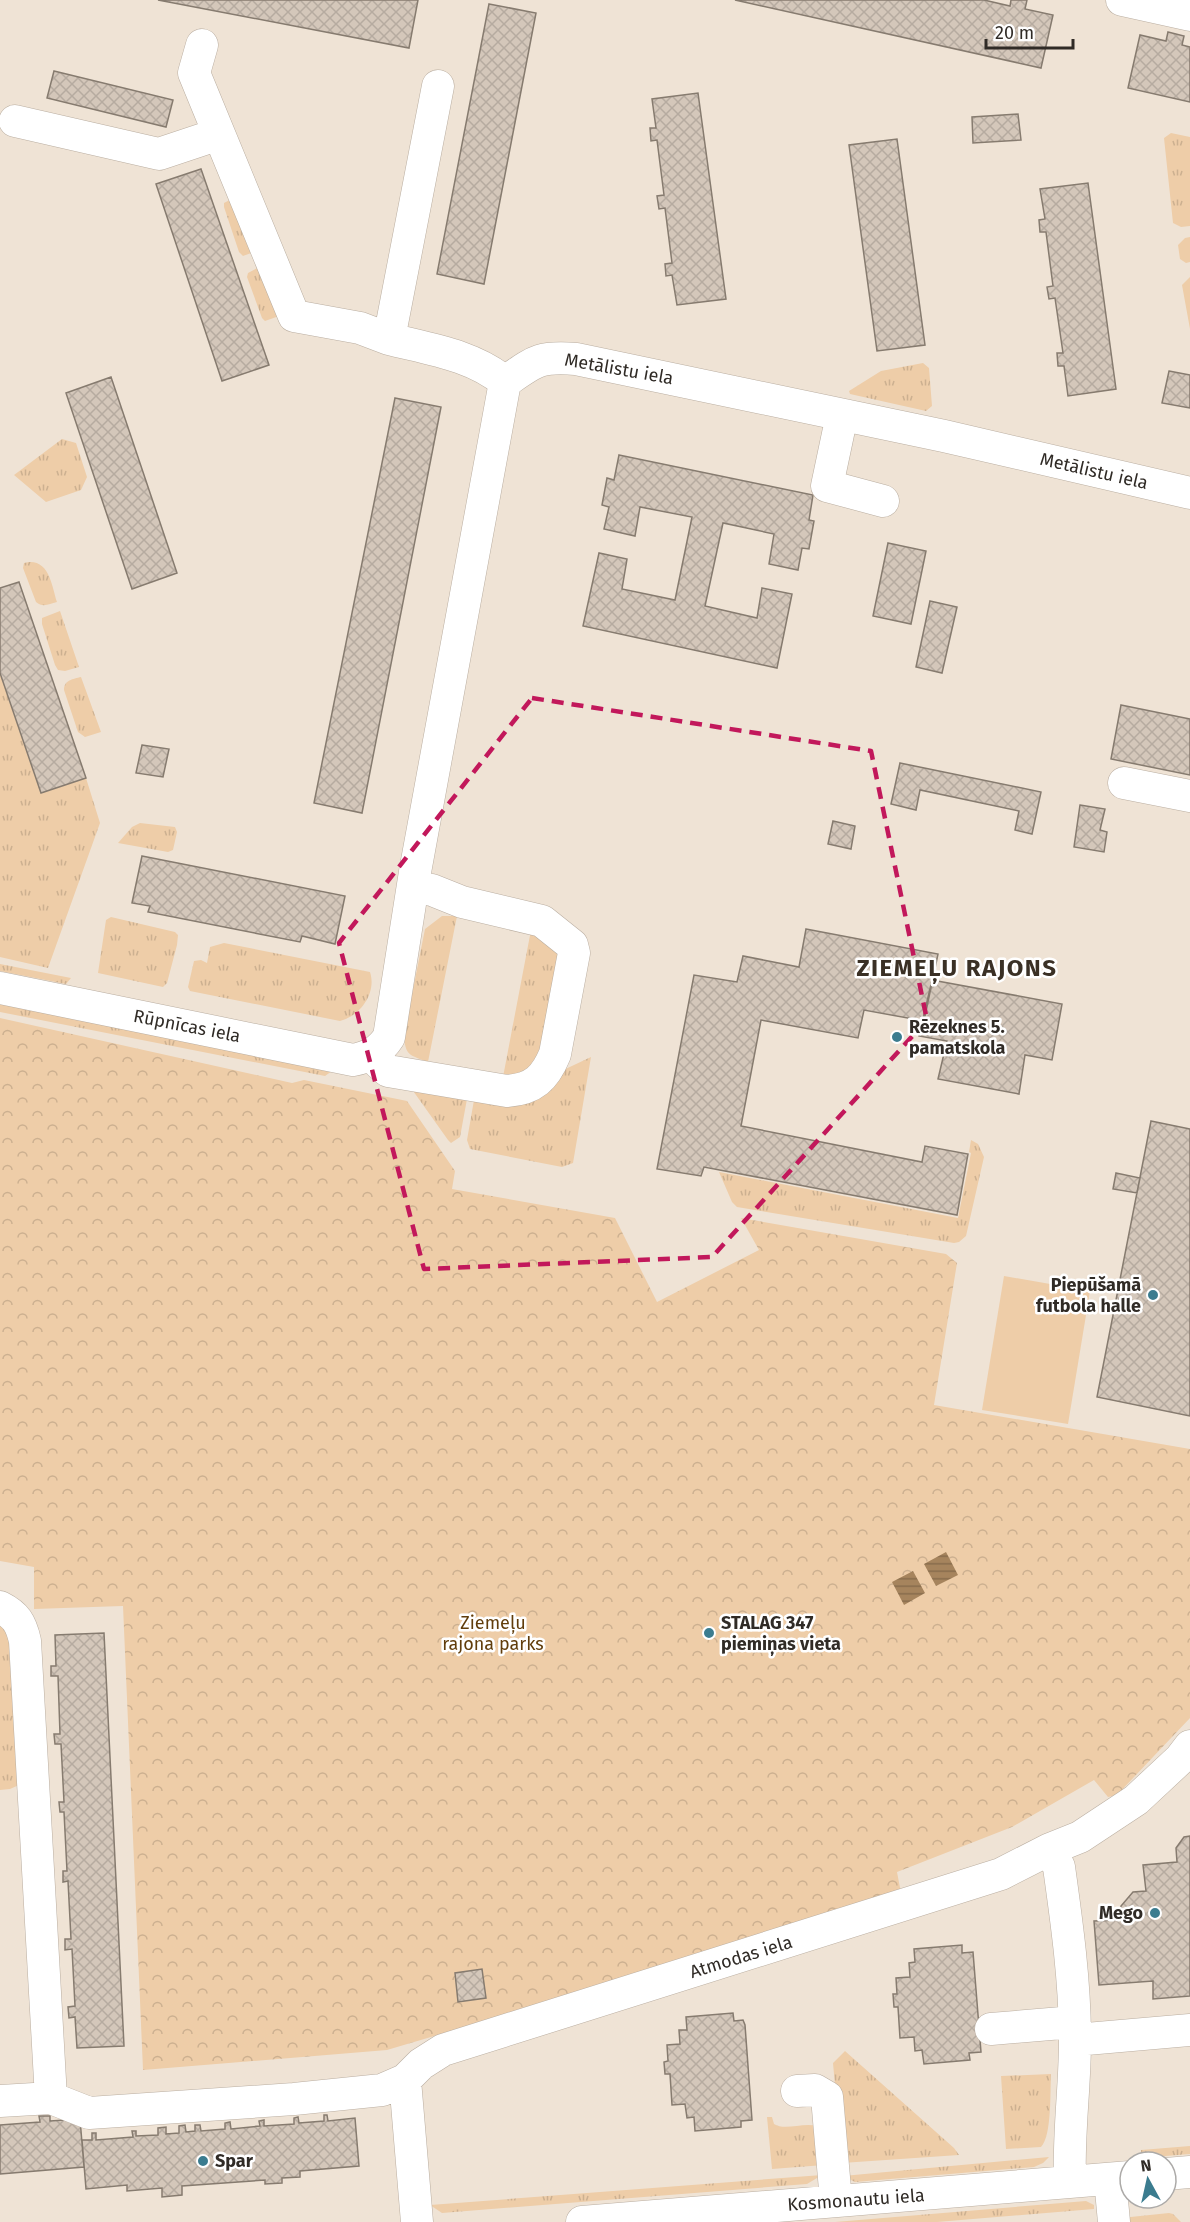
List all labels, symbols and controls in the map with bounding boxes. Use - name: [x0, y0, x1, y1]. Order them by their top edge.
- scale bar: [986, 12, 1073, 50]
- text: 20 m: [995, 22, 1034, 44]
- street label: Metālistu iela: [563, 349, 675, 389]
- street label: Metālistu iela: [1038, 448, 1150, 494]
- district label: ZIEMEĻU RAJONS: [856, 954, 1058, 984]
- street label: Rūpnīcas iela: [132, 1005, 242, 1047]
- place label: Rēzeknes 5. pamatskola: [909, 1016, 1006, 1059]
- marker: Rēzeknes 5. pamatskola: [890, 1030, 904, 1044]
- place label: Piepūšamā futbola halle: [1036, 1274, 1141, 1317]
- marker: Piepūšamā futbola halle: [1146, 1288, 1160, 1302]
- park label: Ziemeļu rajona parks: [442, 1612, 544, 1655]
- place label: STALAG 347 piemiņas vieta: [721, 1612, 841, 1656]
- marker: STALAG 347 piemiņas vieta: [702, 1626, 716, 1640]
- place label: Mego: [1099, 1902, 1143, 1924]
- marker: Mego: [1148, 1906, 1162, 1920]
- street label: Atmodas iela: [687, 1931, 795, 1983]
- place label: Spar: [215, 2150, 254, 2172]
- north arrow: [1118, 2150, 1178, 2210]
- marker: Spar: [196, 2154, 210, 2168]
- text: N: [1139, 2155, 1153, 2176]
- street label: Kosmonautu iela: [787, 2184, 925, 2216]

